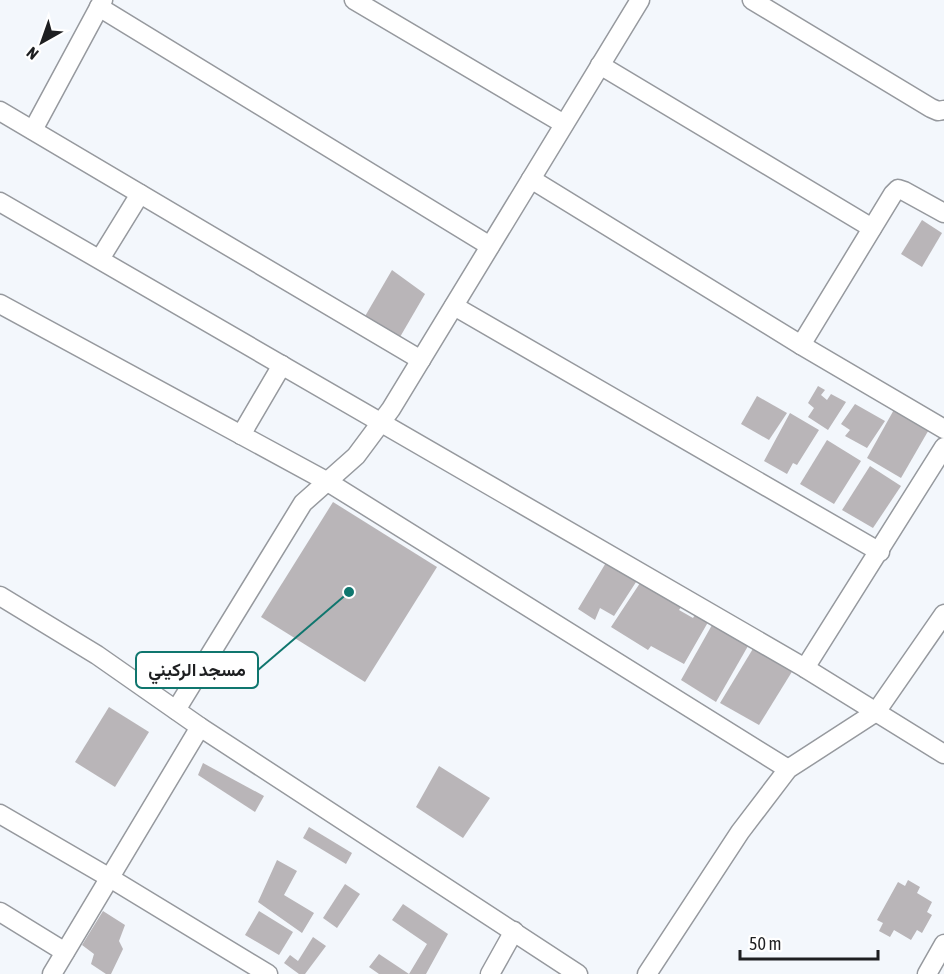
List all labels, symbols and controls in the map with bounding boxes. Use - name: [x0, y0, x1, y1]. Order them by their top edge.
- north arrow: [12, 12, 72, 72]
- text: N: [23, 44, 42, 63]
- callout: مسجد الركيني: [136, 652, 258, 688]
- text: مسجد الركيني: [148, 659, 246, 685]
- scale bar: [740, 923, 878, 961]
- text: 50 m: [749, 933, 781, 954]

